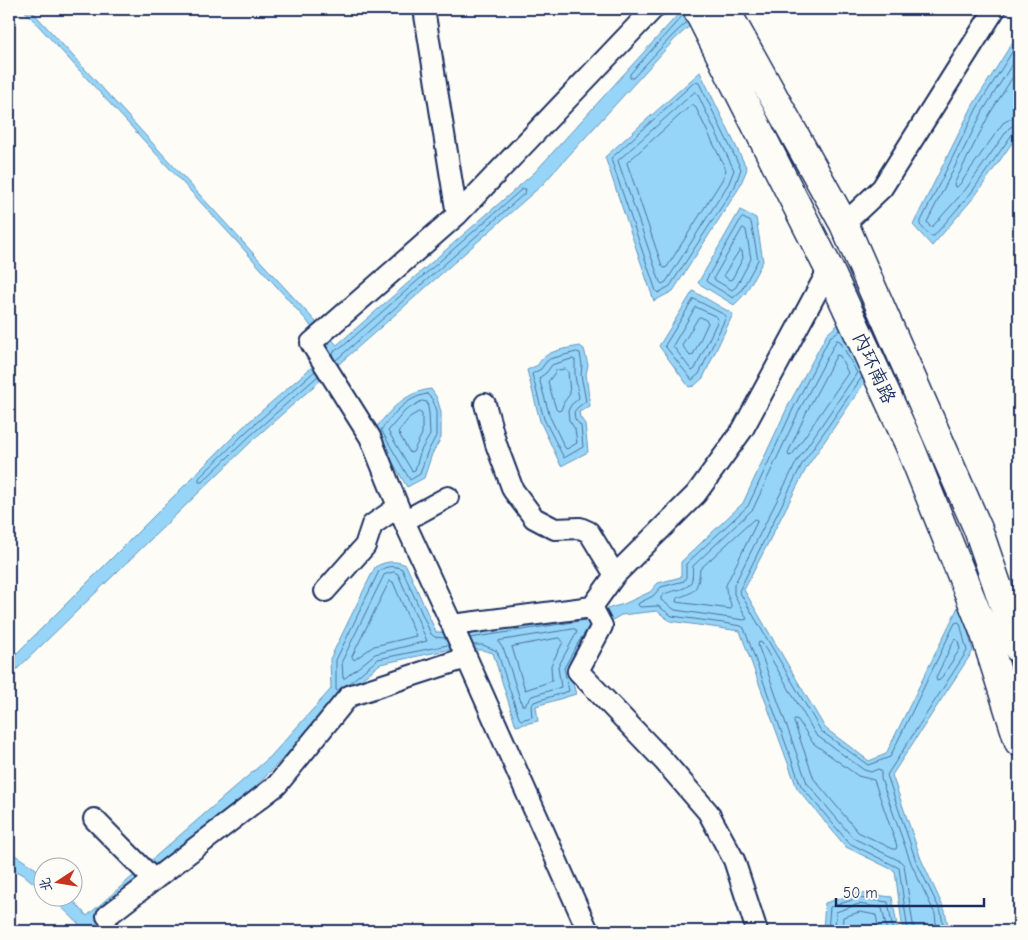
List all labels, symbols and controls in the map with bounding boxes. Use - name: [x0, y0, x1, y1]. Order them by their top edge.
- street label: 内环南路: [848, 329, 900, 407]
- north arrow: [32, 858, 82, 908]
- scale bar: [836, 875, 983, 907]
- text: 北: [36, 876, 56, 893]
- text: 50 m: [843, 884, 878, 902]

